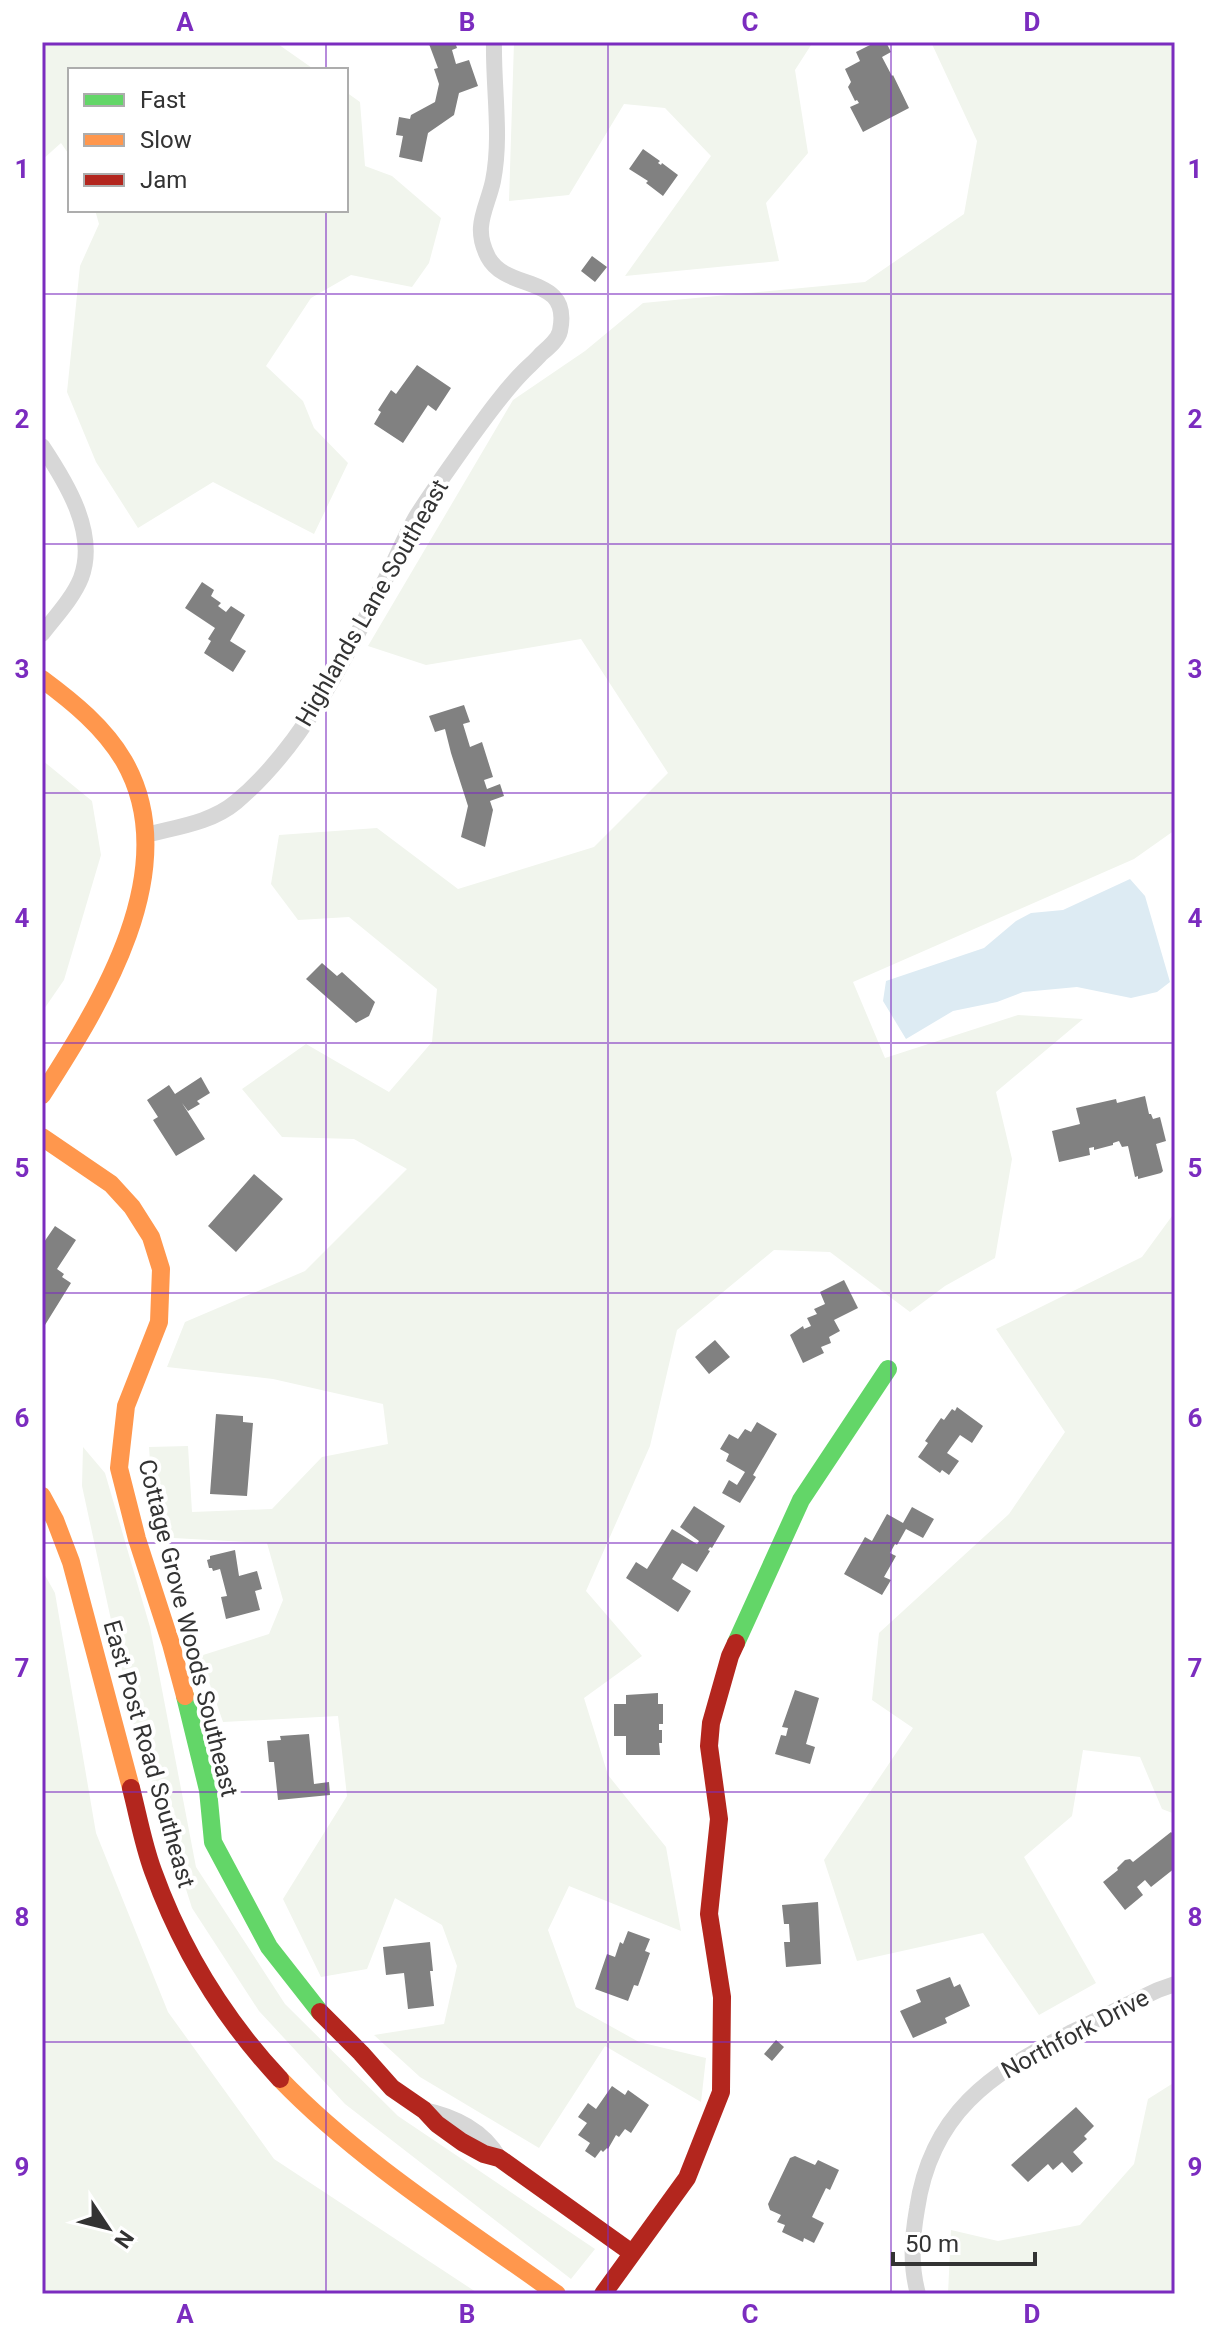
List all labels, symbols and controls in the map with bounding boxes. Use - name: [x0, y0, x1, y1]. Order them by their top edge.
- text: A: [176, 7, 194, 37]
- text: B: [459, 7, 475, 37]
- text: C: [741, 7, 759, 37]
- text: D: [1024, 7, 1040, 37]
- legend: [68, 68, 348, 212]
- text: Fast: [140, 86, 186, 114]
- text: Slow: [140, 126, 192, 154]
- text: 1: [15, 154, 29, 184]
- text: 1: [1188, 154, 1202, 184]
- text: Jam: [140, 166, 187, 194]
- text: 2: [15, 404, 29, 434]
- text: 2: [1188, 404, 1202, 434]
- street label: Highlands Lane Southeast: [290, 475, 454, 731]
- text: 3: [15, 654, 29, 684]
- text: 3: [1188, 654, 1202, 684]
- text: 4: [15, 903, 30, 933]
- text: 4: [1188, 903, 1203, 933]
- text: 5: [15, 1153, 29, 1183]
- text: 5: [1188, 1153, 1202, 1183]
- text: 6: [15, 1403, 30, 1433]
- text: 6: [1188, 1403, 1203, 1433]
- street label: Cottage Grove Woods Southeast: [132, 1456, 244, 1800]
- street label: East Post Road Southeast: [97, 1617, 201, 1891]
- text: 7: [15, 1653, 29, 1683]
- text: 7: [1188, 1653, 1202, 1683]
- text: 8: [15, 1902, 29, 1932]
- text: 8: [1188, 1902, 1202, 1932]
- street label: Northfork Drive: [997, 1983, 1153, 2085]
- text: 9: [15, 2152, 29, 2182]
- text: 9: [1188, 2152, 1202, 2182]
- north arrow: [68, 2188, 148, 2268]
- scale bar: [893, 2216, 1035, 2266]
- text: N: [109, 2226, 139, 2253]
- text: 50 m: [905, 2230, 959, 2258]
- text: A: [176, 2299, 194, 2329]
- text: B: [459, 2299, 475, 2329]
- text: C: [741, 2299, 759, 2329]
- text: D: [1024, 2299, 1040, 2329]

